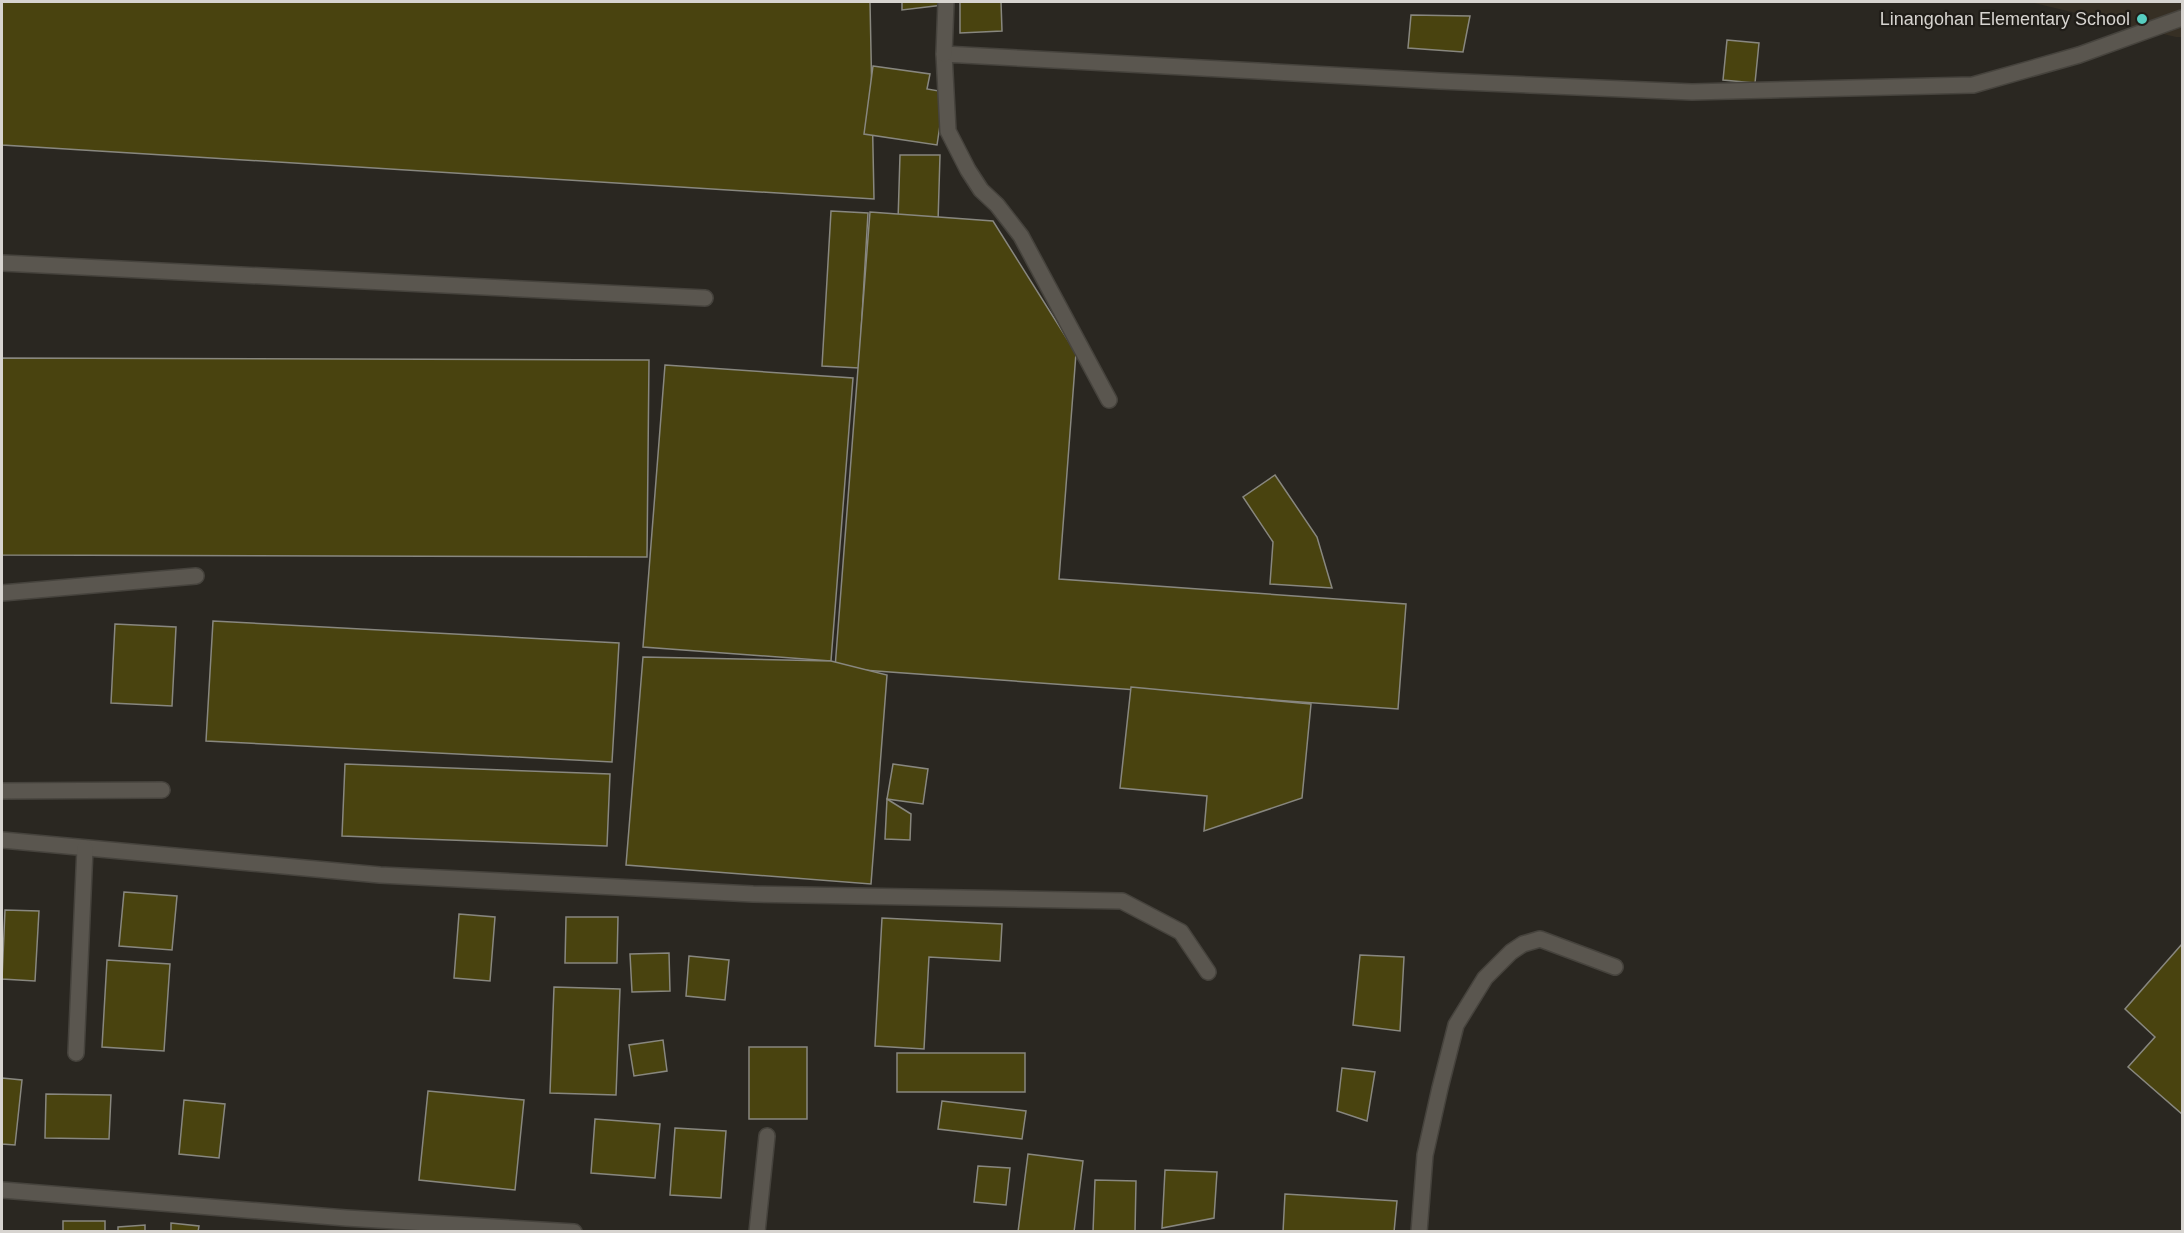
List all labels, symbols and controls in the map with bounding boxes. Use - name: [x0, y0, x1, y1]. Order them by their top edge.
- place label: Linangohan Elementary School: [1880, 9, 2130, 29]
- marker: Linangohan Elementary School: [2135, 12, 2149, 26]

